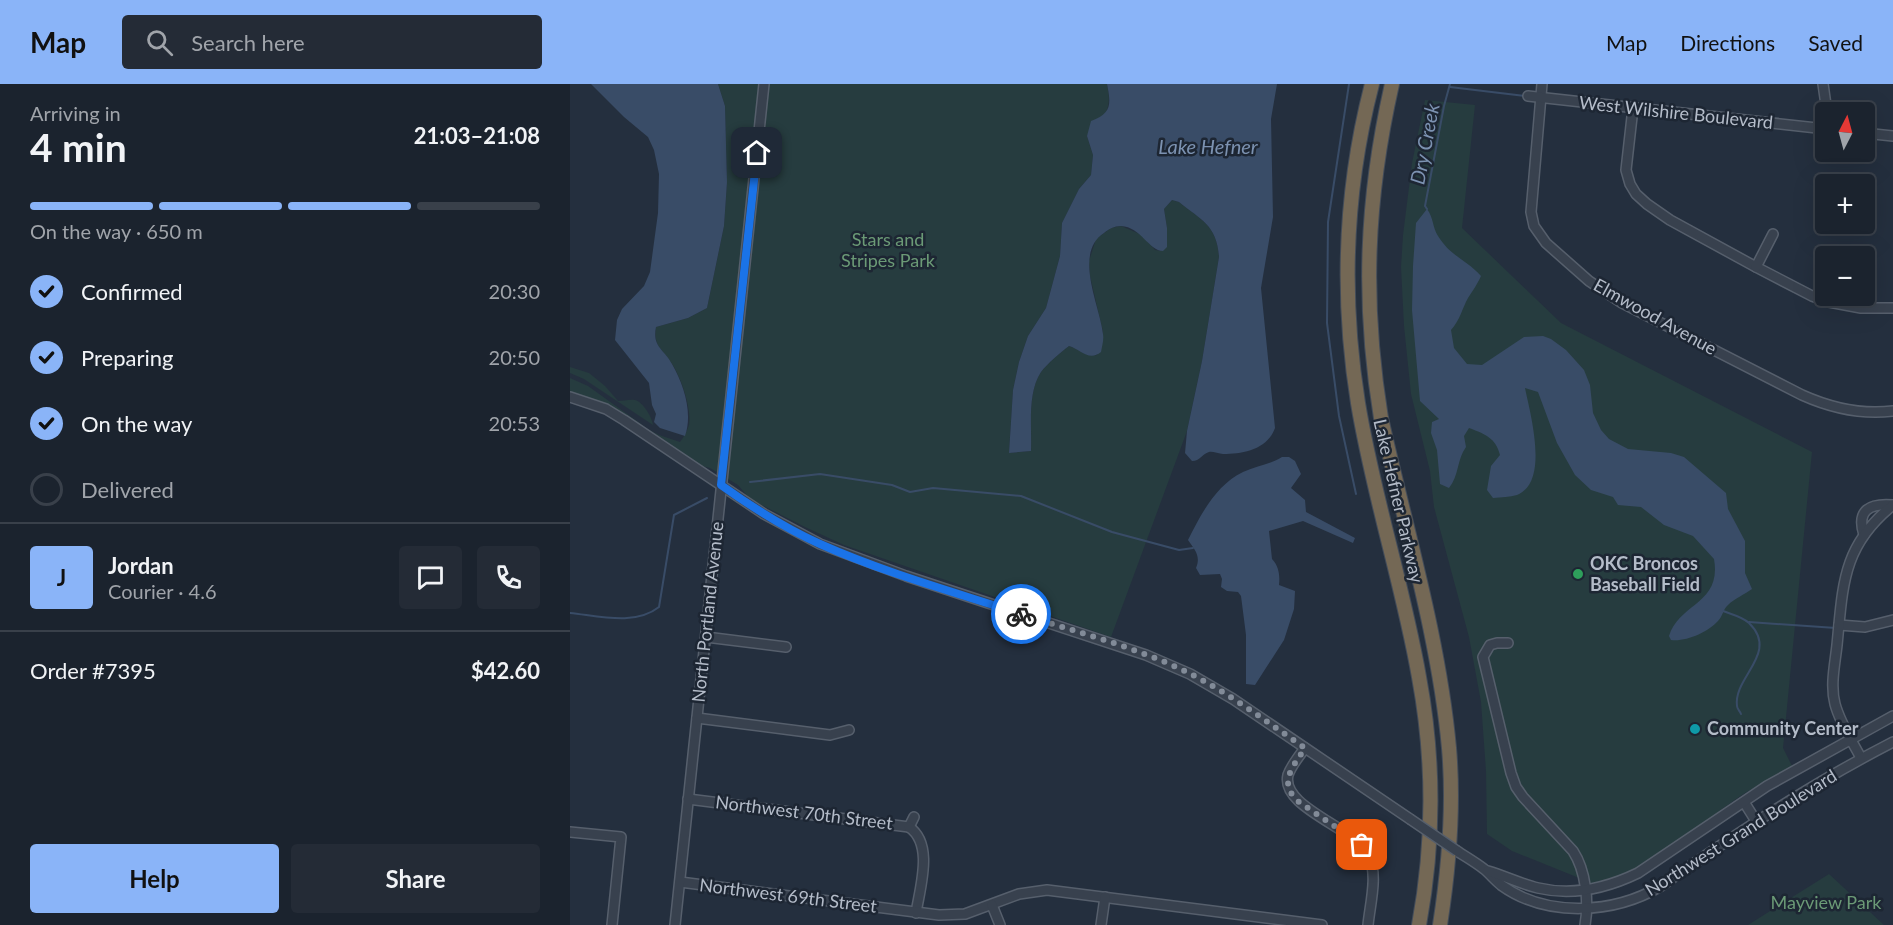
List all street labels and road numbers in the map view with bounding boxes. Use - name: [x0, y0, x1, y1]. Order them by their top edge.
- street label: West Wilshire Boulevard: [1578, 91, 1774, 133]
- street label: Elmwood Avenue: [1590, 273, 1721, 359]
- street label: Lake Hefner Parkway: [1369, 417, 1429, 586]
- street label: North Portland Avenue: [687, 520, 727, 703]
- street label: Northwest Grand Boulevard: [1641, 764, 1840, 900]
- street label: Northwest 70th Street: [714, 790, 895, 834]
- street label: Northwest 69th Street: [698, 873, 879, 917]

